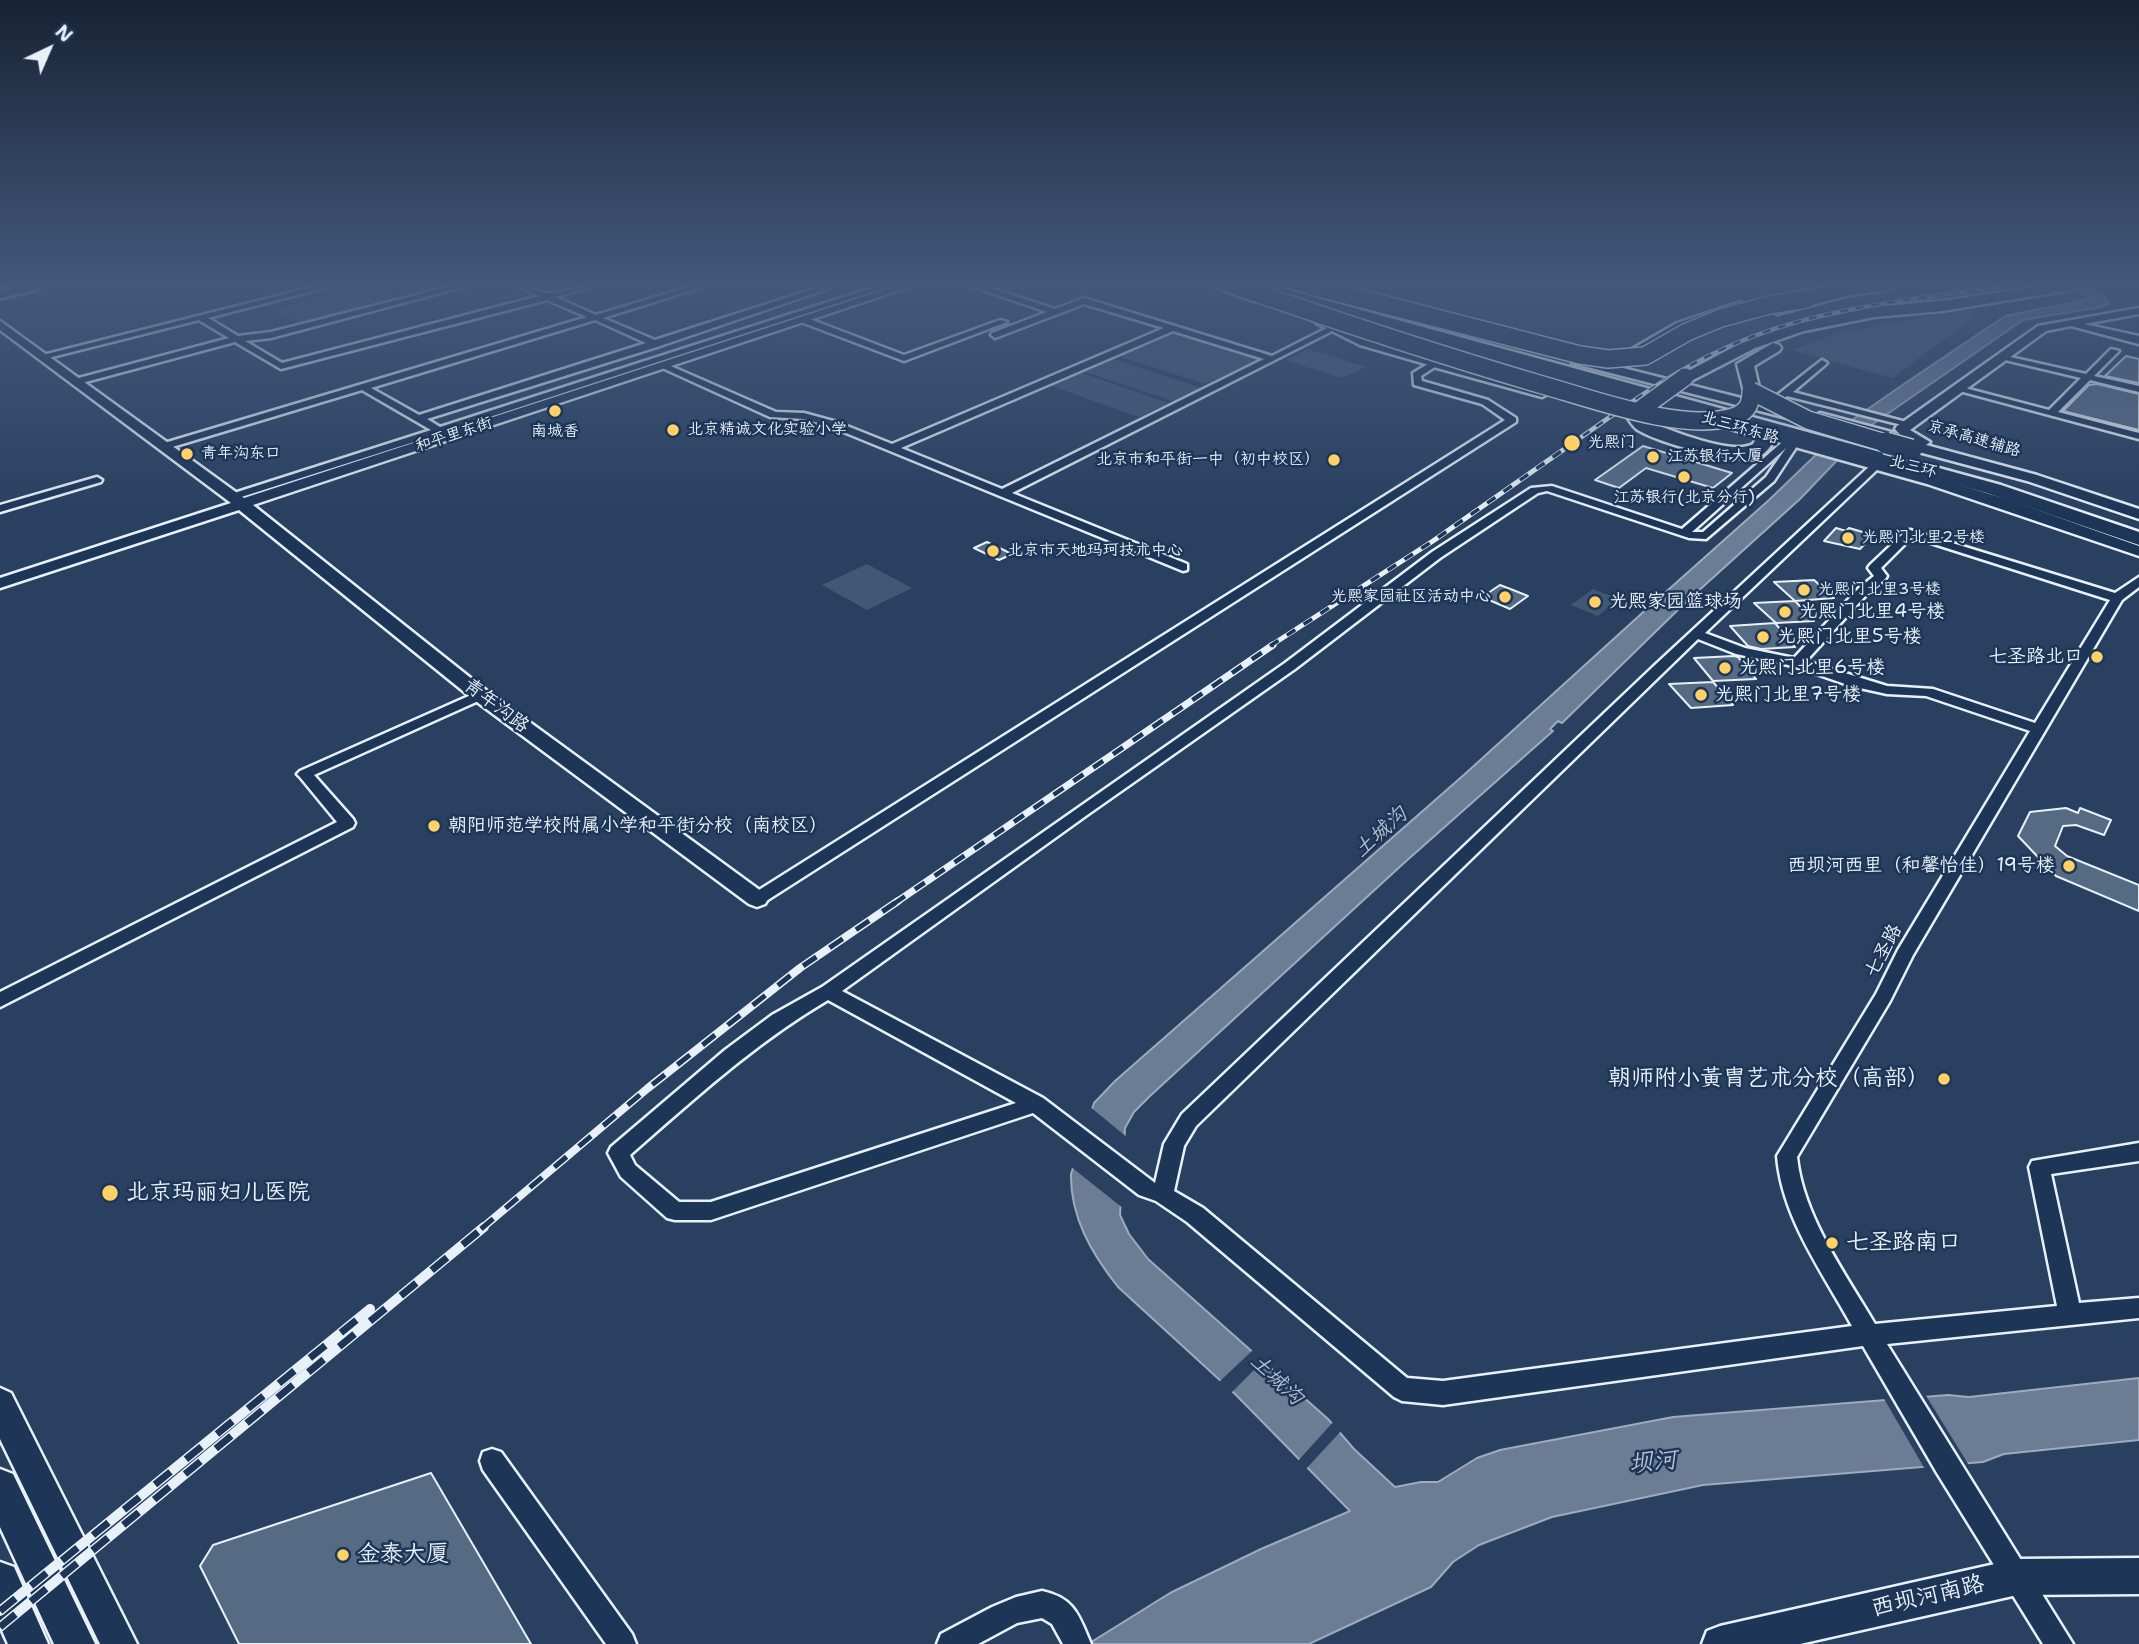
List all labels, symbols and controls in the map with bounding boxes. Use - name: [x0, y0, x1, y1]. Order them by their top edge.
- north arrow: [14, 14, 84, 84]
- text: N: [50, 19, 78, 48]
- marker: 南城香: [547, 403, 563, 419]
- street label: 北三环东路: [1699, 408, 1781, 448]
- street label: 和平里东街: [413, 414, 495, 456]
- street label: 京承高速辅路: [1925, 417, 2023, 461]
- place label: 北京精诚文化实验小学: [687, 420, 847, 440]
- place label: 南城香: [531, 422, 579, 442]
- marker: 北京精诚文化实验小学: [665, 422, 681, 438]
- marker: 光熙门: [1562, 433, 1582, 453]
- place label: 光熙门: [1588, 433, 1636, 453]
- place label: 青年沟东口: [201, 444, 281, 464]
- marker: 青年沟东口: [179, 446, 195, 462]
- place label: 江苏银行大厦: [1667, 447, 1763, 467]
- marker: 江苏银行大厦: [1645, 449, 1661, 465]
- place label: 北京市和平街一中（初中校区）: [1096, 450, 1320, 470]
- marker: 北京市和平街一中（初中校区）: [1326, 452, 1342, 468]
- street label: 北三环: [1887, 452, 1939, 482]
- marker: 江苏银行(北京分行): [1676, 469, 1692, 485]
- place label: 江苏银行(北京分行): [1613, 488, 1755, 508]
- place label: 光熙门北里2号楼: [1862, 528, 1985, 548]
- marker: 光熙门北里2号楼: [1840, 530, 1856, 546]
- place label: 北京市天地玛珂技术中心: [1007, 541, 1183, 561]
- marker: 北京市天地玛珂技术中心: [985, 543, 1001, 559]
- place label: 光熙门北里3号楼: [1818, 580, 1941, 600]
- marker: 光熙门北里3号楼: [1796, 582, 1812, 598]
- place label: 光熙家园社区活动中心: [1331, 587, 1491, 607]
- marker: 光熙家园社区活动中心: [1497, 589, 1513, 605]
- place label: 光熙家园篮球场: [1609, 591, 1742, 613]
- marker: 光熙家园篮球场: [1587, 594, 1603, 610]
- place label: 光熙门北里4号楼: [1799, 601, 1945, 623]
- marker: 光熙门北里4号楼: [1777, 604, 1793, 620]
- place label: 光熙门北里5号楼: [1777, 626, 1922, 648]
- marker: 光熙门北里5号楼: [1755, 629, 1771, 645]
- place label: 七圣路北口: [1988, 646, 2083, 668]
- marker: 七圣路北口: [2089, 649, 2105, 665]
- place label: 光熙门北里6号楼: [1739, 657, 1885, 679]
- marker: 光熙门北里6号楼: [1717, 660, 1733, 676]
- street label: 青年沟路: [459, 674, 533, 738]
- place label: 光熙门北里7号楼: [1715, 684, 1861, 706]
- marker: 光熙门北里7号楼: [1693, 687, 1709, 703]
- water label: 土城沟: [1349, 803, 1413, 863]
- place label: 朝阳师范学校附属小学和平街分校（南校区）: [448, 815, 828, 837]
- marker: 朝阳师范学校附属小学和平街分校（南校区）: [426, 818, 442, 834]
- place label: 西坝河西里（和馨怡佳）19号楼: [1788, 855, 2055, 877]
- marker: 西坝河西里（和馨怡佳）19号楼: [2061, 858, 2077, 874]
- street label: 七圣路: [1861, 920, 1907, 982]
- place label: 朝师附小黄胄艺术分校（高部）: [1608, 1065, 1930, 1093]
- marker: 朝师附小黄胄艺术分校（高部）: [1936, 1071, 1952, 1087]
- place label: 北京玛丽妇儿医院: [126, 1179, 310, 1207]
- marker: 北京玛丽妇儿医院: [100, 1183, 120, 1203]
- place label: 七圣路南口: [1846, 1229, 1961, 1257]
- marker: 七圣路南口: [1824, 1235, 1840, 1251]
- water label: 土城沟: [1244, 1349, 1308, 1411]
- water label: 坝河: [1628, 1446, 1678, 1480]
- place label: 金泰大厦: [357, 1541, 449, 1569]
- marker: 金泰大厦: [335, 1547, 351, 1563]
- street label: 西坝河南路: [1869, 1571, 1987, 1623]

